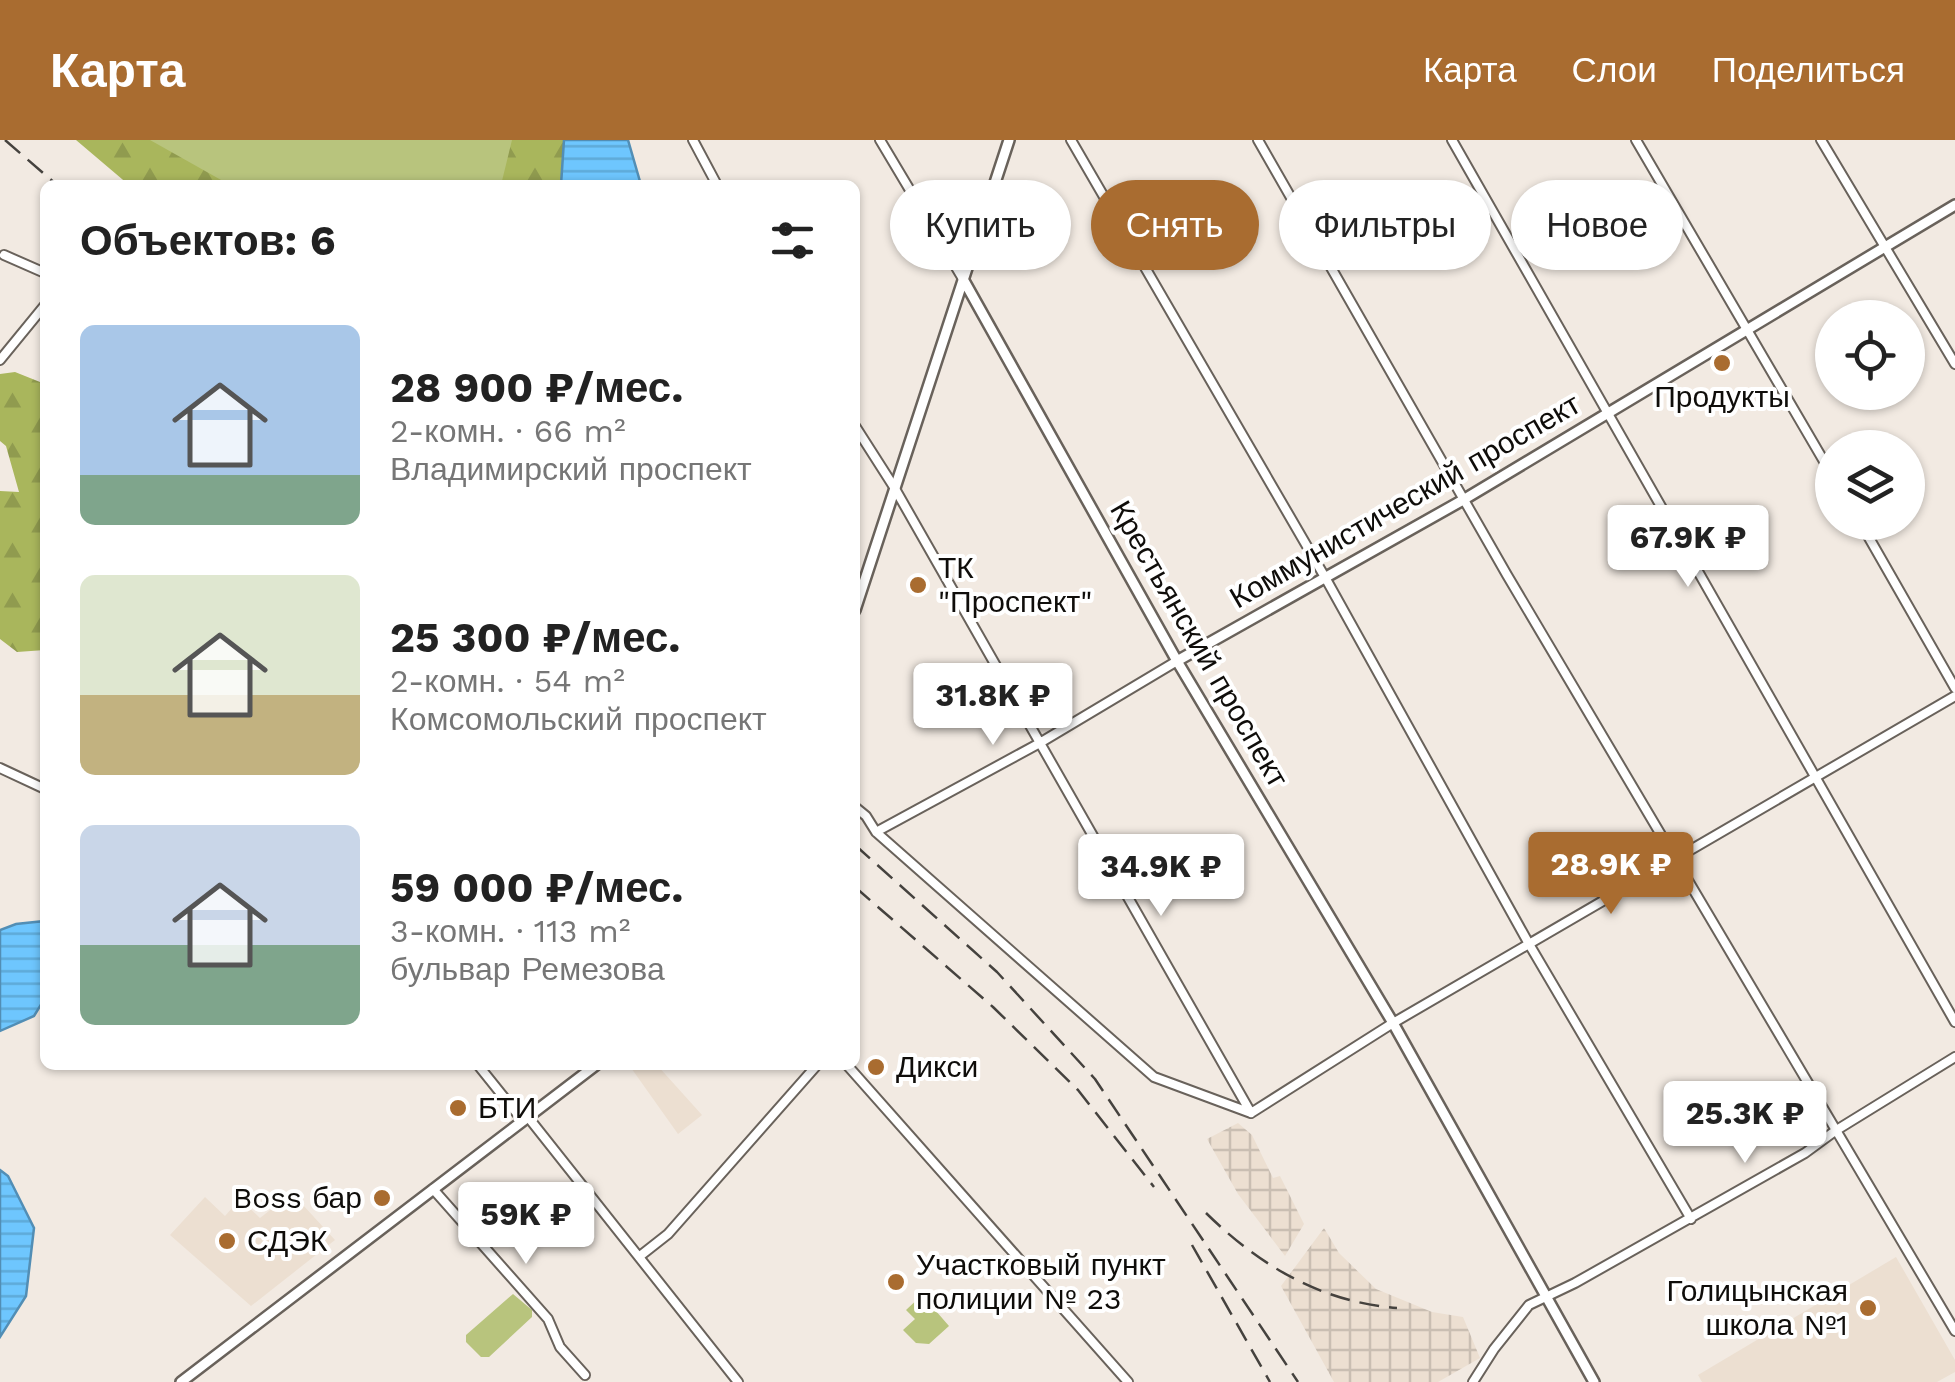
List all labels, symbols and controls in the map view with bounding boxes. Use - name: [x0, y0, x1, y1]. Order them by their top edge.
- text: Карта: [50, 42, 185, 99]
- text: Карта: [1423, 49, 1517, 91]
- text: Слои: [1572, 49, 1657, 91]
- text: Поделиться: [1712, 49, 1905, 91]
- chip: Купить: [890, 180, 1071, 270]
- chip: Снять: [1091, 180, 1259, 270]
- chip: Фильтры: [1279, 180, 1491, 270]
- chip: Новое: [1511, 180, 1683, 270]
- icon: filters: [765, 213, 820, 268]
- text: Объектов: 6: [80, 216, 336, 265]
- map controls: [1815, 300, 1925, 540]
- button: locate: [1815, 300, 1925, 410]
- marker: Продукты: [1711, 352, 1733, 374]
- text: 28 900 ₽/мес.: [390, 363, 683, 412]
- icon: home: [160, 365, 280, 485]
- place label: Продукты: [1654, 379, 1790, 414]
- street label: Коммунистический проспект: [1223, 386, 1586, 615]
- text: 2-комн. · 66 m²: [390, 412, 626, 450]
- button: layers: [1815, 430, 1925, 540]
- text: Владимирский проспект: [390, 450, 752, 488]
- street label: Крестьянский проспект: [1103, 494, 1296, 793]
- pin: 67.9K ₽: [1596, 505, 1780, 590]
- text: 67.9K ₽: [1630, 518, 1746, 556]
- place label: ТК "Проспект": [938, 550, 1092, 619]
- marker: ТК "Проспект": [907, 574, 929, 596]
- text: 25 300 ₽/мес.: [390, 613, 681, 662]
- icon: home: [160, 615, 280, 735]
- text: 2-комн. · 54 m²: [390, 662, 625, 700]
- pin: 31.8K ₽: [901, 663, 1085, 748]
- text: 31.8K ₽: [935, 676, 1051, 714]
- text: Комсомольский проспект: [390, 700, 767, 738]
- pin: 28.9K ₽: [1519, 832, 1703, 917]
- pin: 34.9K ₽: [1069, 834, 1253, 919]
- text: 28.9K ₽: [1550, 845, 1672, 883]
- text: 34.9K ₽: [1100, 847, 1222, 885]
- text: 59 000 ₽/мес.: [390, 863, 684, 912]
- icon: home: [160, 865, 280, 985]
- text: 3-комн. · 113 m²: [390, 912, 630, 950]
- text: бульвар Ремезова: [390, 950, 665, 988]
- place label: Дикси: [896, 1049, 978, 1084]
- marker: Дикси: [865, 1056, 887, 1078]
- pin: 25.3K ₽: [1653, 1081, 1837, 1166]
- place label: БТИ: [478, 1090, 536, 1125]
- text: 25.3K ₽: [1685, 1094, 1805, 1132]
- marker: БТИ: [447, 1097, 469, 1119]
- place label: Boss бар: [233, 1180, 362, 1215]
- pin: 59K ₽: [456, 1182, 596, 1267]
- marker: Boss бар: [371, 1187, 393, 1209]
- text: 59K ₽: [480, 1195, 572, 1233]
- place label: СДЭК: [247, 1223, 328, 1258]
- marker: СДЭК: [216, 1230, 238, 1252]
- place label: Участковый пункт полиции № 23: [916, 1247, 1166, 1316]
- marker: Участковый пункт полиции № 23: [885, 1271, 907, 1293]
- place label: Голицынская школа №1: [1666, 1273, 1848, 1342]
- marker: Голицынская школа №1: [1857, 1297, 1879, 1319]

